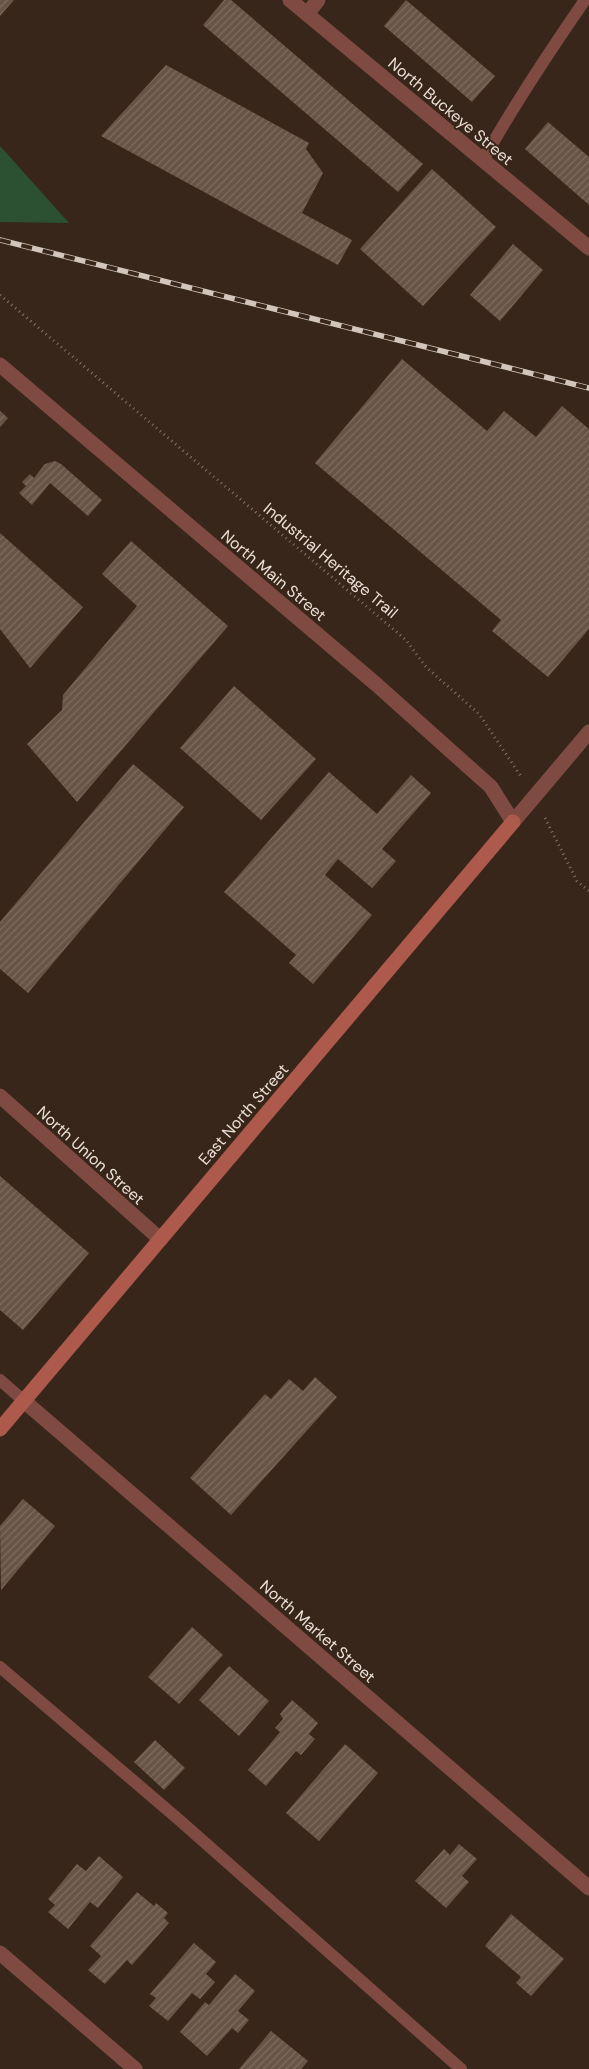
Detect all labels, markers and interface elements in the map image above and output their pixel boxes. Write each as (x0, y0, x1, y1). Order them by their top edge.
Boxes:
street label: North Buckeye Street (384, 53, 518, 170)
street label: Industrial Heritage Trail (259, 498, 402, 623)
street label: North Main Street (217, 525, 331, 626)
street label: East North Street (194, 1059, 293, 1169)
street label: North Union Street (32, 1101, 149, 1209)
street label: North Market Street (256, 1575, 380, 1687)

